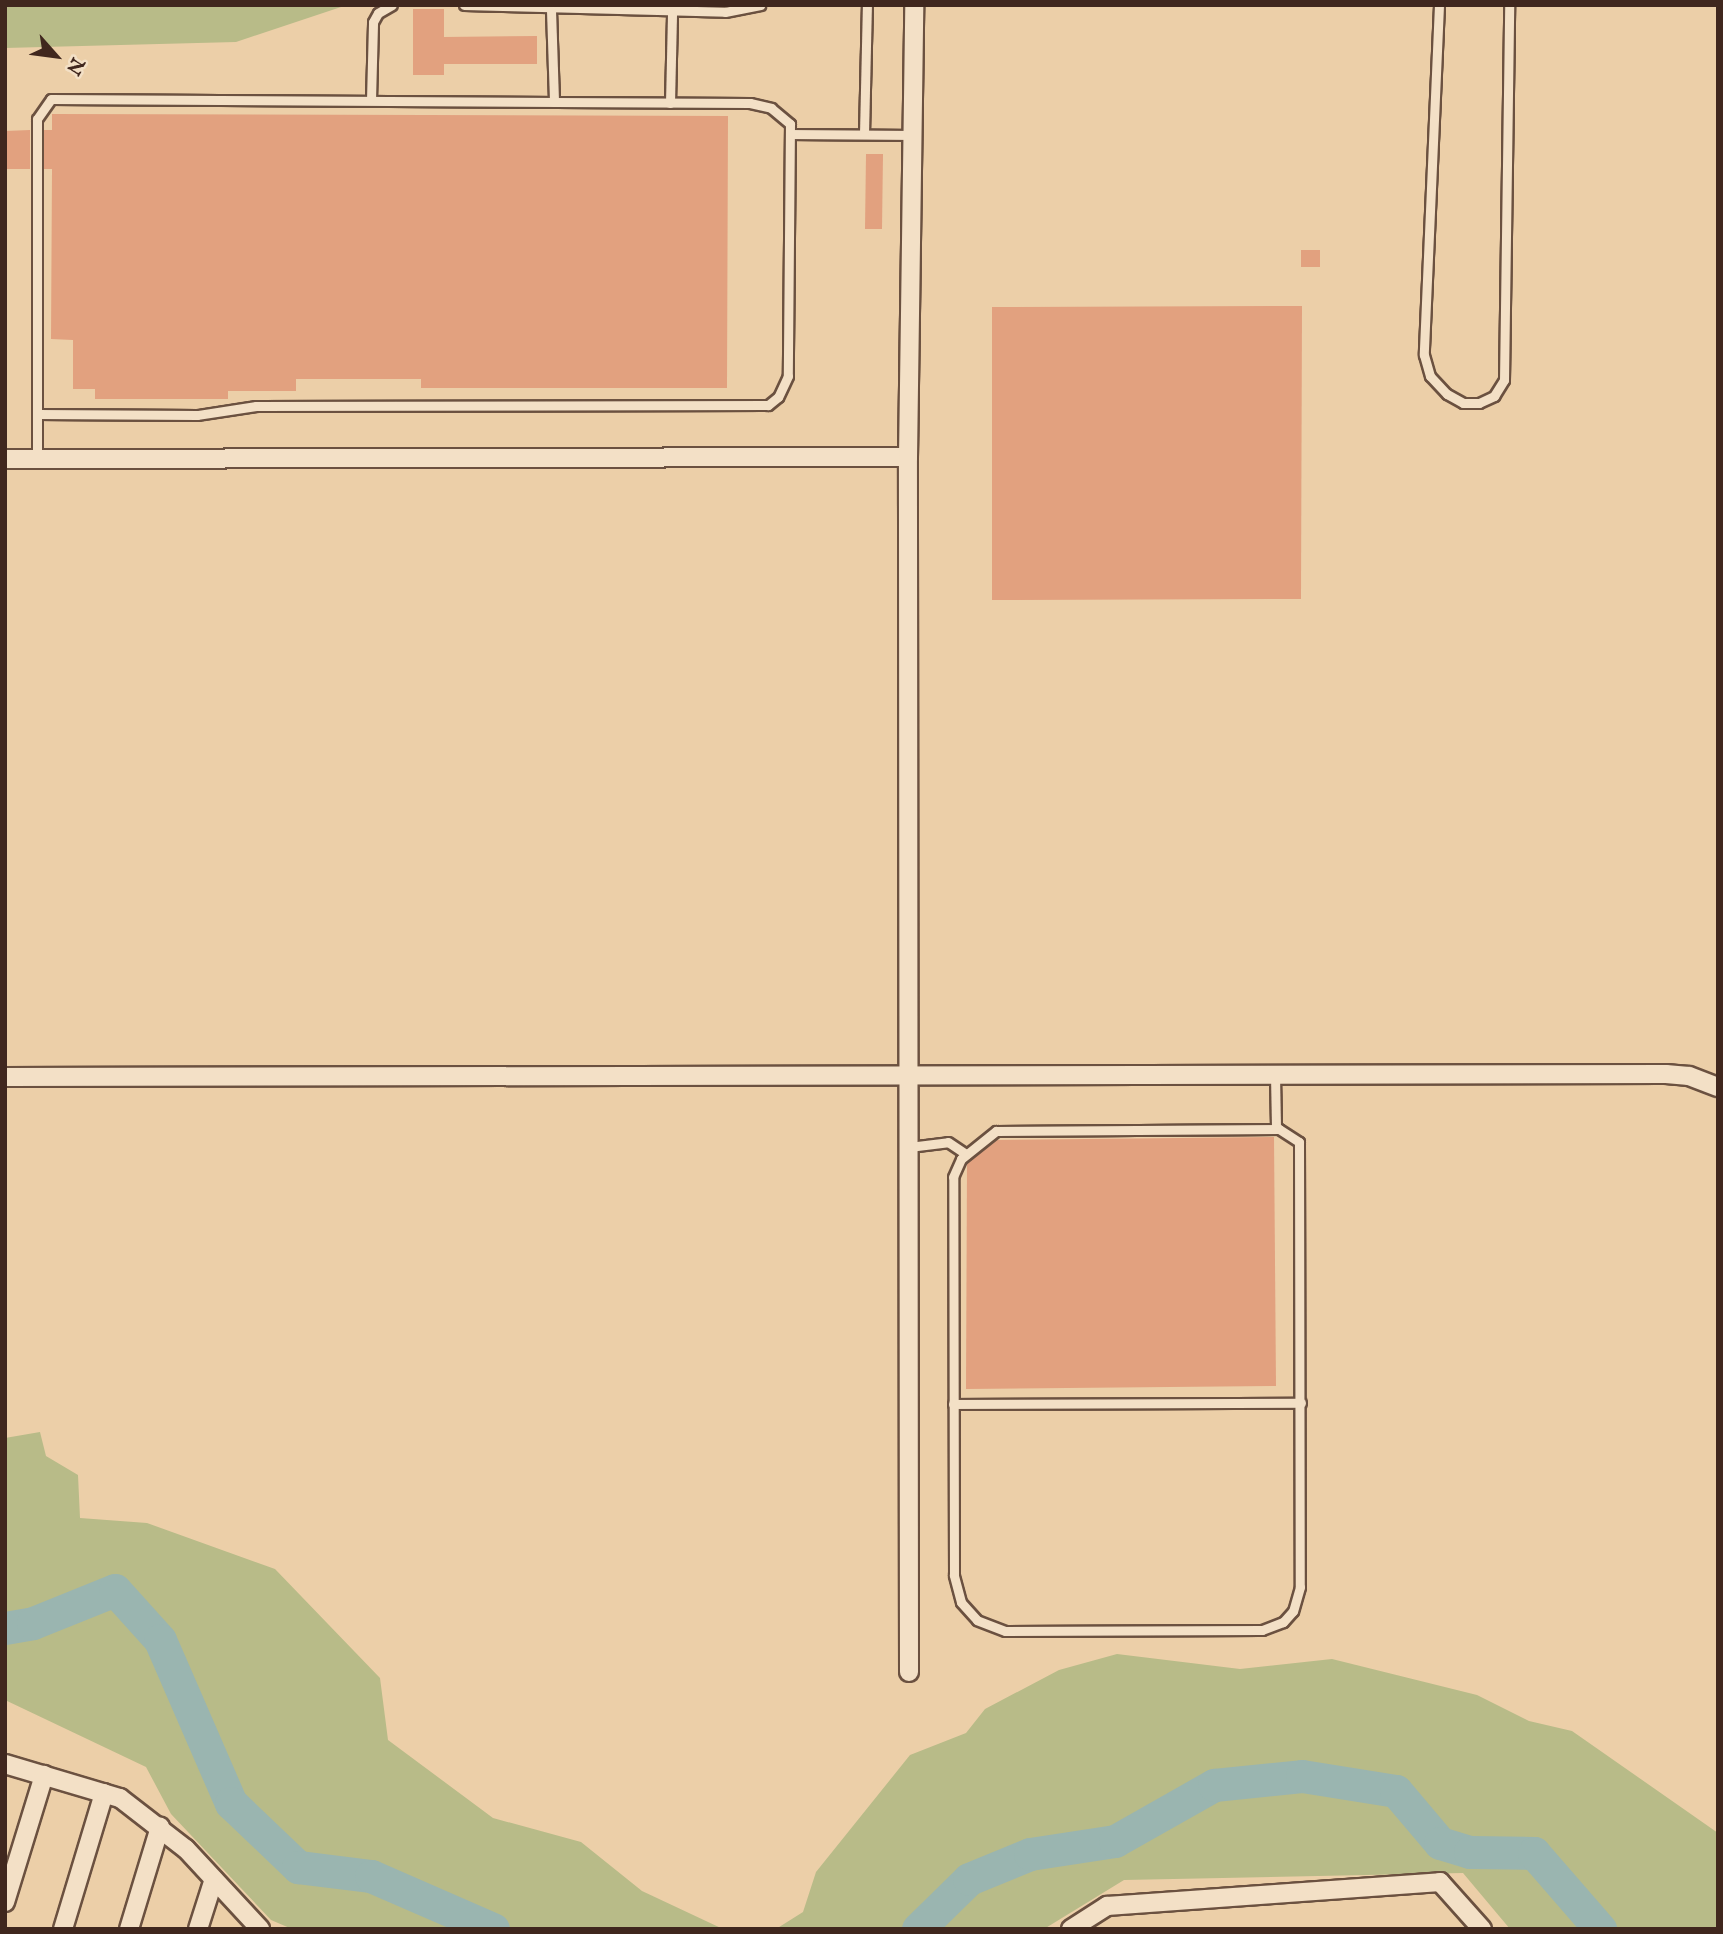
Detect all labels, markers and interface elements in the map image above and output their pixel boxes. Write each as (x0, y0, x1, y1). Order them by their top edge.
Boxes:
north arrow (21, 21, 91, 91)
text: N (60, 53, 89, 79)

